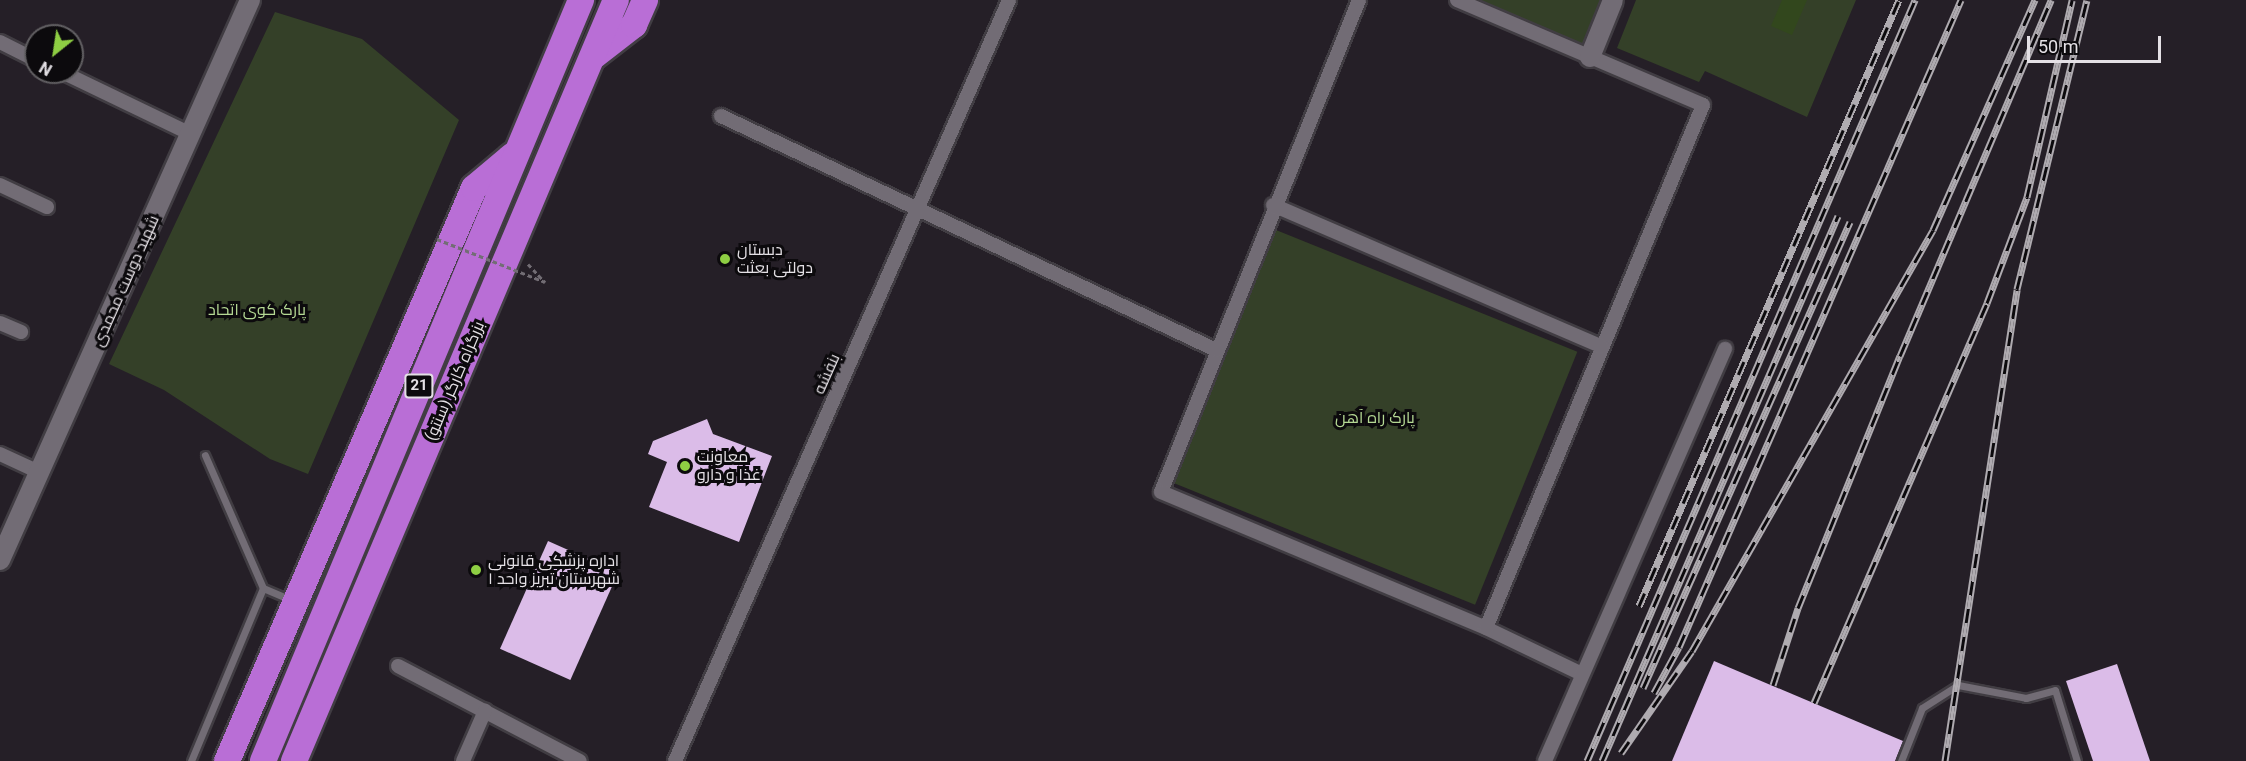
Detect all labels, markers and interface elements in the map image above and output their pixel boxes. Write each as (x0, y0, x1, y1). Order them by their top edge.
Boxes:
north arrow (24, 24, 84, 84)
scale bar (2030, 24, 2164, 62)
text: 50 m (2038, 36, 2078, 57)
text: N (36, 57, 55, 79)
street label: شهید دوست محمدی (88, 213, 164, 349)
place label: دبستان دولتی بعثت (737, 240, 813, 278)
marker: دبستان دولتی بعثت (718, 252, 732, 266)
park label: پارک کوی اتحاد (208, 300, 306, 320)
street label: بزرگراه کارگر (سنتو) (421, 318, 489, 444)
street label: بنفشه (810, 351, 844, 397)
road number: 21 (404, 374, 434, 398)
park label: پارک راه آهن (1335, 408, 1415, 428)
place label: معاونت غذا و دارو (697, 447, 761, 485)
marker: معاونت غذا و دارو (678, 459, 692, 473)
place label: اداره پزشکی قانونی شهرستان تبریز واحد ۱ (488, 551, 620, 589)
marker: اداره پزشکی قانونی شهرستان تبریز واحد ۱ (469, 563, 483, 577)

